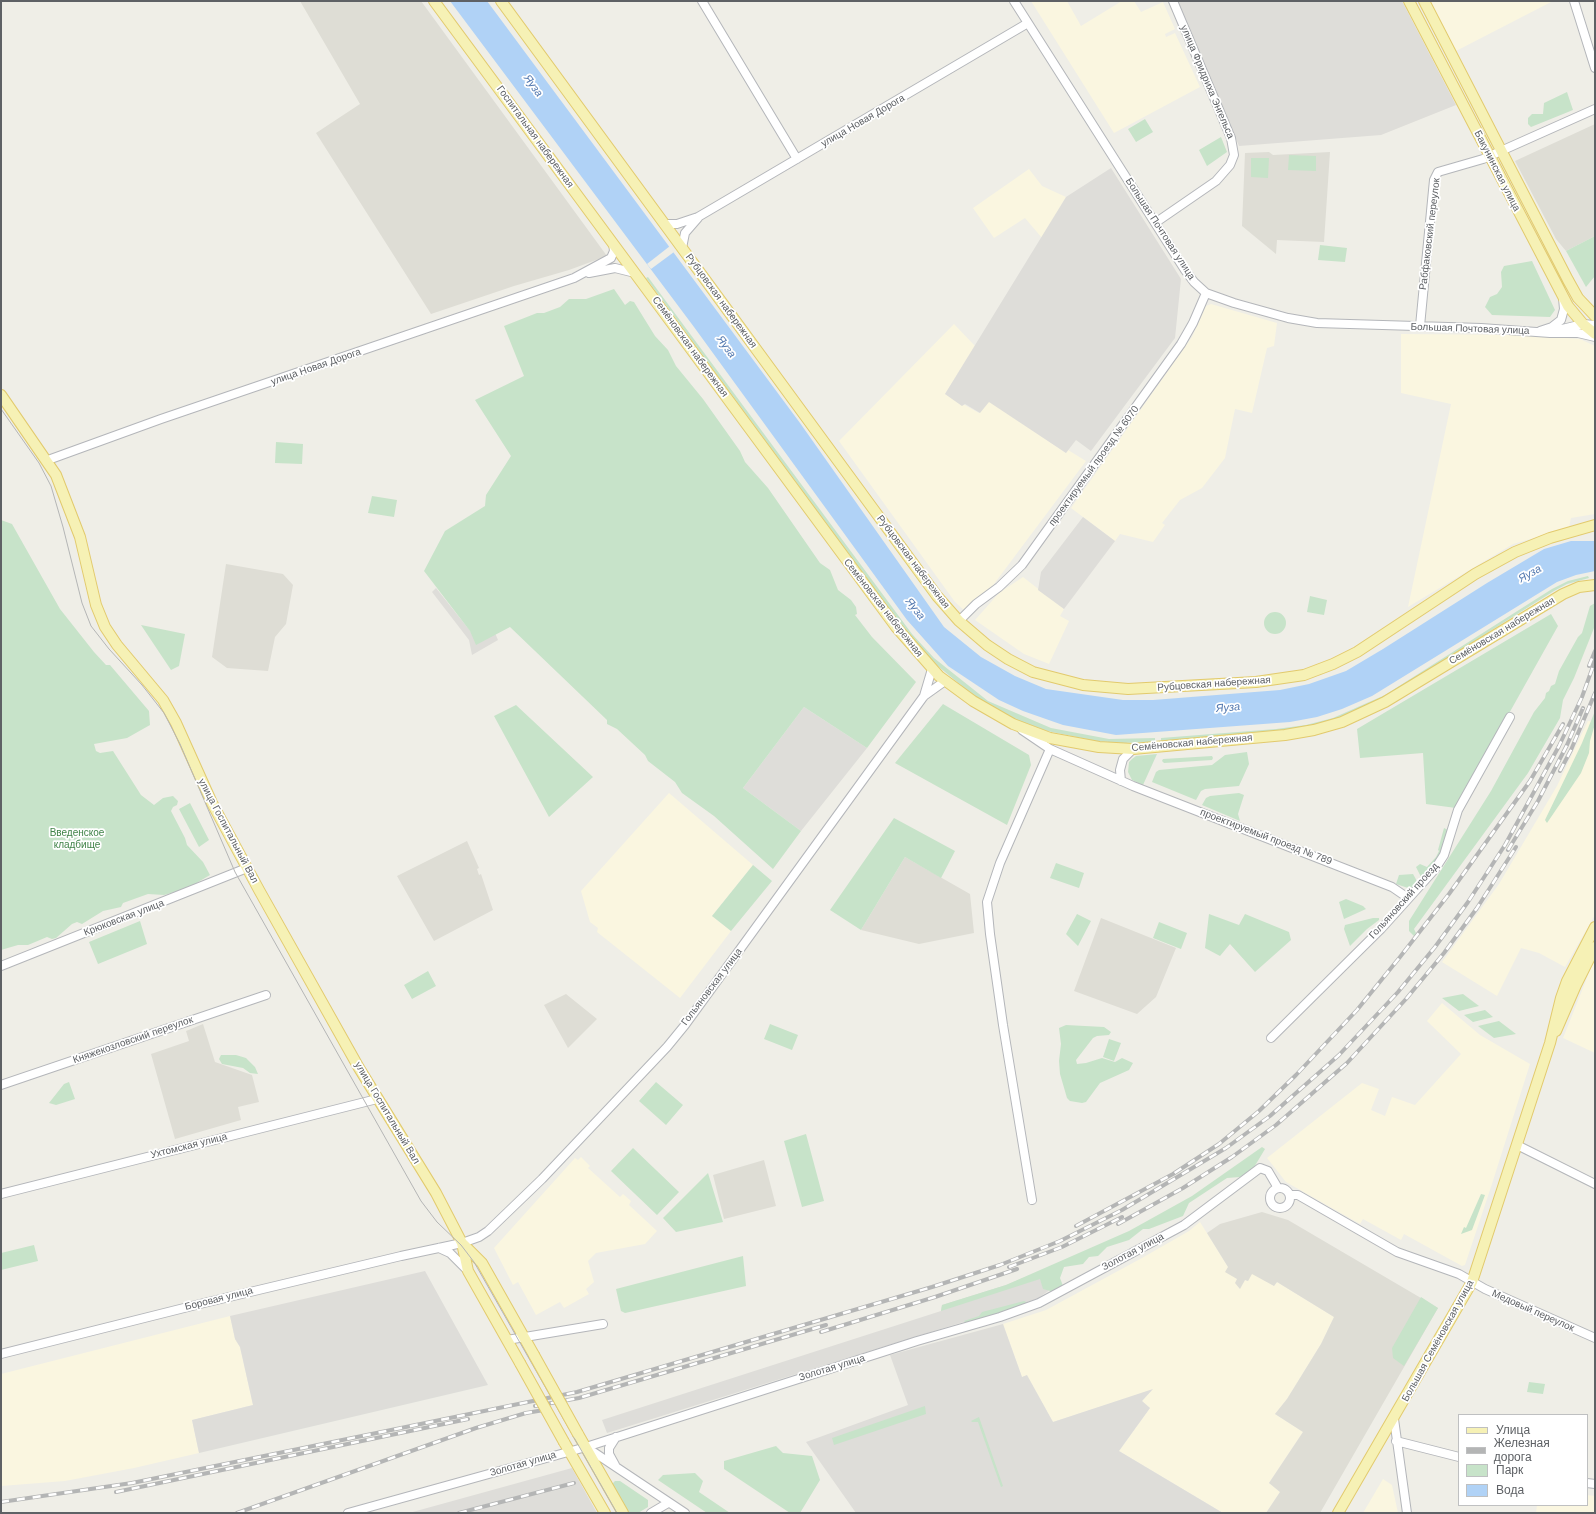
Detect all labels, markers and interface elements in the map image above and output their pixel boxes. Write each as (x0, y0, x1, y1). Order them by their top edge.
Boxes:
street label: улица Фридриха Энгельса (1178, 23, 1236, 141)
water label: Яуза (521, 72, 545, 100)
street label: Госпитальная набережная (494, 84, 576, 190)
street label: улица Новая Дорога (819, 92, 907, 150)
street label: Бакунинская улица (1471, 129, 1523, 213)
street label: Большая Почтовая улица (1123, 176, 1197, 282)
street label: Рабфаковский переулок (1417, 177, 1443, 291)
street label: Рубцовская набережная (683, 251, 759, 351)
street label: Семёновская набережная (649, 294, 731, 400)
street label: Большая Почтовая улица (1410, 321, 1530, 337)
water label: Яуза (714, 333, 738, 361)
street label: улица Новая Дорога (269, 346, 363, 388)
street label: проектируемый проезд № 6070 (1046, 404, 1142, 528)
street label: Рубцовская набережная (874, 513, 952, 611)
street label: Семёновская набережная (841, 557, 925, 659)
water label: Яуза (1516, 562, 1544, 586)
water label: Яуза (902, 595, 928, 623)
street label: Семёновская набережная (1447, 595, 1557, 667)
street label: Рубцовская набережная (1157, 674, 1271, 694)
water label: Яуза (1215, 700, 1241, 716)
street label: Семёновская набережная (1131, 732, 1253, 754)
street label: улица Госпитальный Вал (195, 777, 261, 885)
street label: проектируемый проезд № 789 (1198, 806, 1334, 868)
park label: Введенское кладбище (50, 827, 104, 850)
street label: Гольяновский проезд (1367, 860, 1441, 942)
street label: Крюковская улица (82, 897, 166, 939)
street label: Гольяновская улица (679, 946, 745, 1028)
street label: Княжекозловский переулок (71, 1014, 195, 1066)
street label: улица Госпитальный Вал (352, 1060, 422, 1166)
street label: Ухтомская улица (149, 1131, 229, 1161)
street label: Золотая улица (1100, 1231, 1166, 1273)
street label: Большая Семёновская улица (1400, 1278, 1476, 1404)
street label: Боровая улица (184, 1285, 254, 1313)
street label: Медовый переулок (1490, 1287, 1576, 1335)
street label: Золотая улица (798, 1352, 866, 1384)
legend (1458, 1414, 1588, 1506)
text: Улица (1496, 1423, 1530, 1437)
text: Железная дорога (1494, 1436, 1550, 1464)
street label: Золотая улица (488, 1449, 558, 1479)
text: Парк (1496, 1463, 1523, 1477)
text: Вода (1496, 1483, 1524, 1497)

